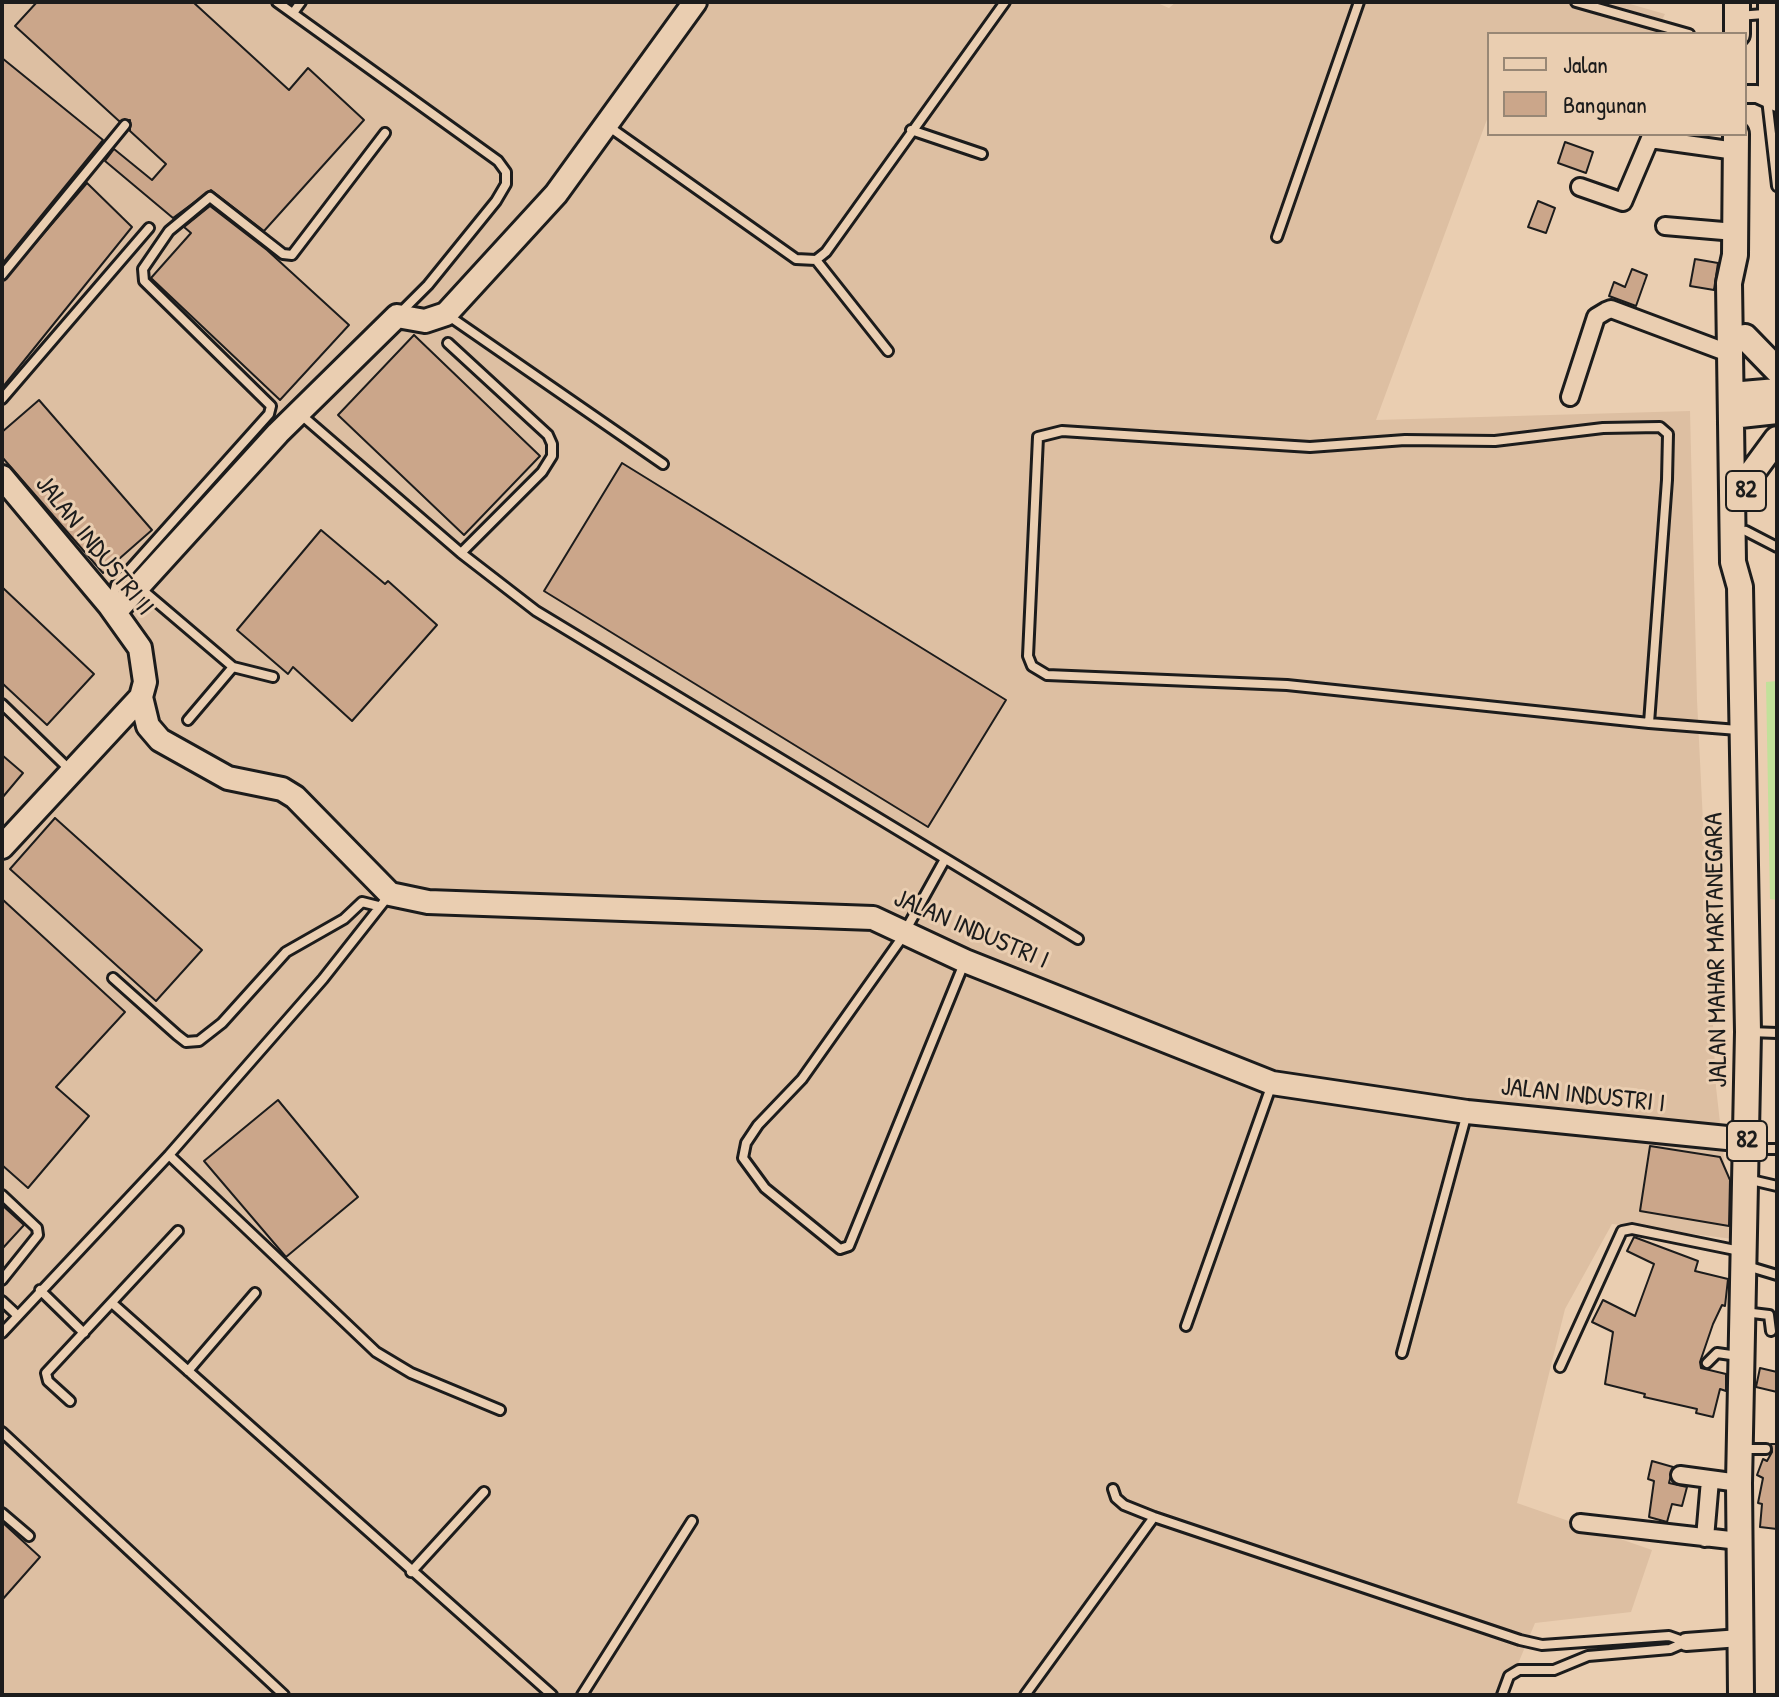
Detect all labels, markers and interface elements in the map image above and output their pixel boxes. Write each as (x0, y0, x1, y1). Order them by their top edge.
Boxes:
legend (1487, 32, 1747, 136)
text: Jalan (1563, 48, 1608, 80)
text: Bangunan (1563, 88, 1647, 120)
street label: JALAN INDUSTRI II (28, 470, 160, 622)
road number: 82 (1726, 471, 1766, 511)
street label: JALAN MAHAR MARTANEGARA (1699, 812, 1735, 1088)
street label: JALAN INDUSTRI I (889, 883, 1053, 977)
street label: JALAN INDUSTRI I (1499, 1072, 1667, 1120)
road number: 82 (1727, 1121, 1767, 1161)

